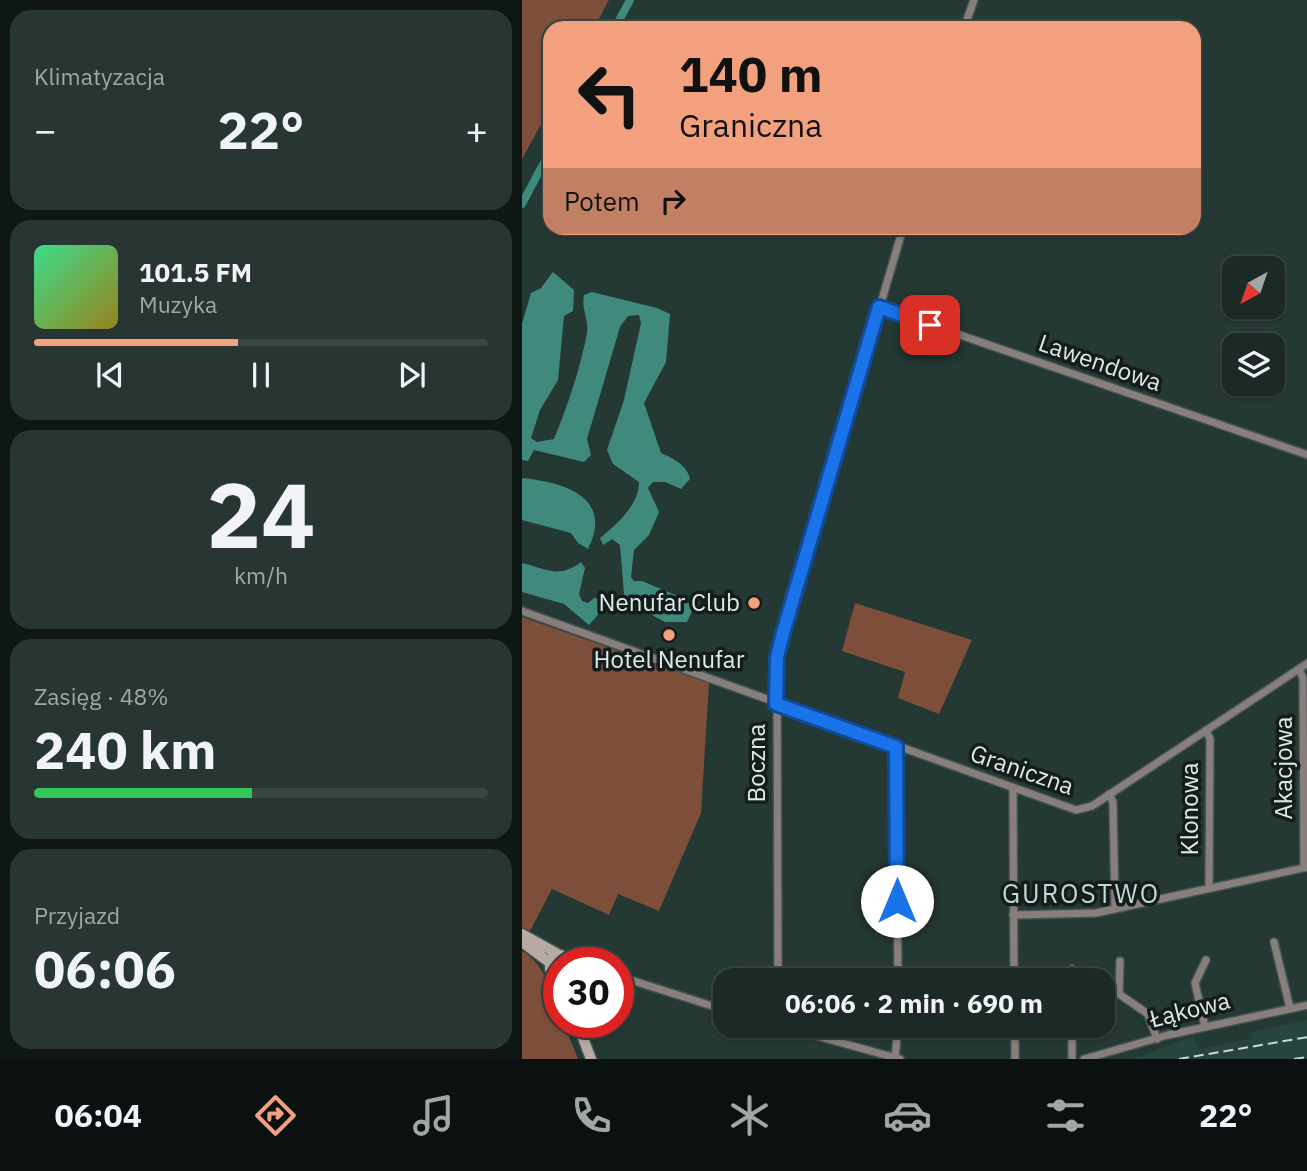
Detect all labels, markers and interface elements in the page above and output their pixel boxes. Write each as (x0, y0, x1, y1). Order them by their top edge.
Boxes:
text: 140 m (679, 42, 823, 105)
icon: left (564, 49, 655, 140)
text: Klimatyzacja (34, 61, 165, 91)
text: 22° (218, 96, 304, 163)
text: Graniczna (679, 104, 822, 146)
text: − (34, 105, 57, 154)
text: + (465, 105, 488, 154)
icon: right (654, 182, 692, 220)
text: Potem (564, 184, 640, 218)
text: 101.5 FM (139, 255, 252, 289)
north arrow (1222, 256, 1285, 318)
map controls (1222, 256, 1285, 396)
text: Muzyka (139, 289, 217, 319)
pin (900, 295, 960, 355)
icon: arrive (911, 306, 949, 344)
street label: Lawendowa (1035, 326, 1166, 398)
button: layers (1222, 333, 1285, 396)
icon: previous (91, 356, 129, 394)
icon: pause (242, 356, 280, 394)
icon: next (393, 356, 431, 394)
text: 24 (206, 455, 316, 573)
text: km/h (234, 560, 288, 590)
place label: Nenufar Club (599, 586, 740, 618)
marker: Nenufar Club (746, 595, 762, 611)
marker: Hotel Nenufar (661, 627, 677, 643)
place label: Hotel Nenufar (594, 643, 745, 675)
text: Zasięg · 48% (34, 681, 169, 711)
text: 240 km (34, 716, 216, 783)
street label: Akacjowa (1267, 716, 1299, 820)
street label: Boczna (740, 723, 772, 802)
street label: Graniczna (966, 736, 1079, 802)
street label: Klonowa (1173, 762, 1205, 856)
position arrow (860, 864, 934, 938)
district label: GUROSTWO (1002, 876, 1160, 910)
text: Przyjazd (34, 900, 120, 930)
text: 06:06 (34, 935, 176, 1002)
speed limit sign: 30 (543, 947, 634, 1038)
street label: Łąkowa (1145, 984, 1233, 1035)
text: 06:06 · 2 min · 690 m (785, 986, 1043, 1020)
icon: directions (251, 1091, 300, 1140)
icon: music (409, 1091, 458, 1140)
icon: phone (567, 1091, 616, 1140)
icon: climate (725, 1091, 774, 1140)
icon: car (883, 1091, 932, 1140)
icon: filters (1041, 1091, 1090, 1140)
text: 06:04 (55, 1094, 142, 1136)
text: 22° (1199, 1094, 1252, 1136)

